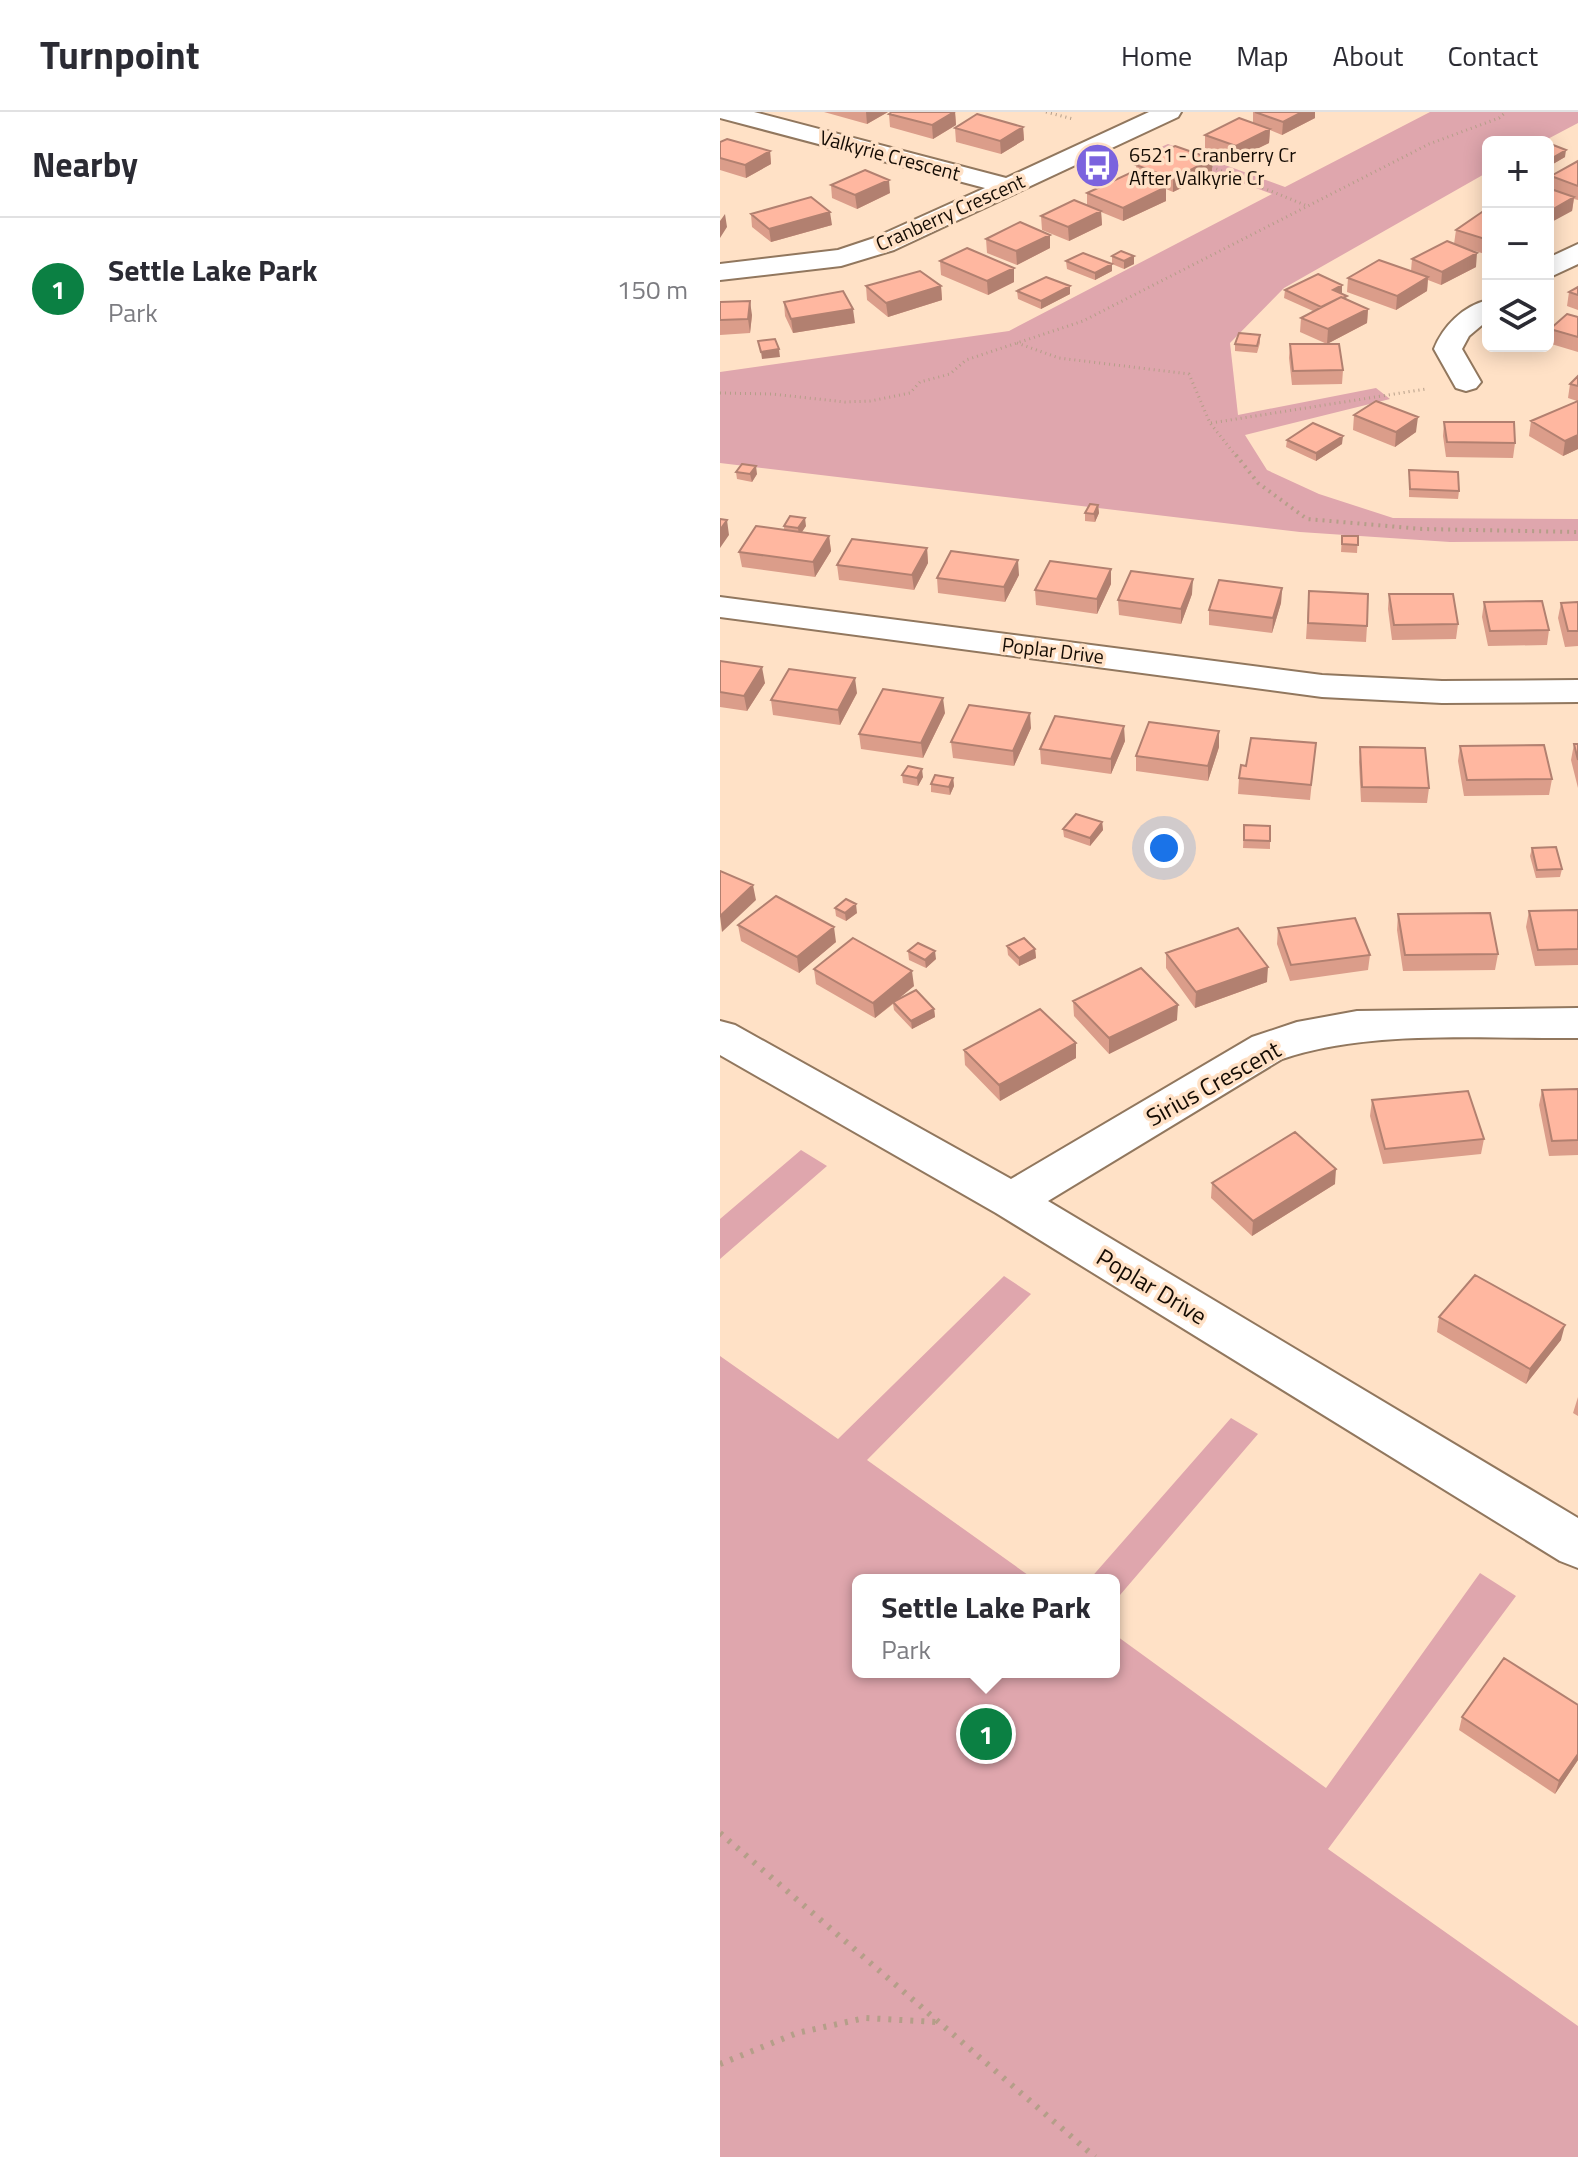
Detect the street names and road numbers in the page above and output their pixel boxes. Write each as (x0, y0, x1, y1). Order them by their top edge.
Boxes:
street label: Valkyrie Crescent (816, 121, 964, 189)
street label: Cranberry Crescent (870, 165, 1030, 259)
street label: Poplar Drive (1000, 628, 1106, 672)
street label: Sirius Crescent (1139, 1031, 1287, 1135)
street label: Poplar Drive (1090, 1239, 1214, 1333)

